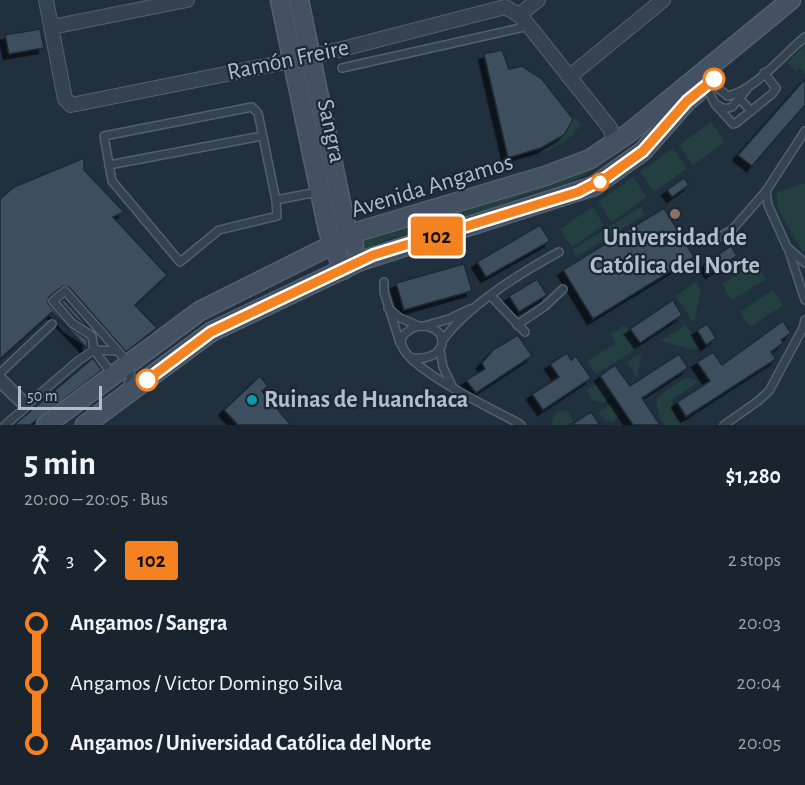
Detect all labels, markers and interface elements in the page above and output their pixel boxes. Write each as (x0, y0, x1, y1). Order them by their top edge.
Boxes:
street label: Ramón Freire (225, 35, 351, 85)
unlabelled marker (703, 68, 725, 90)
street label: Sangra (313, 97, 349, 165)
street label: Avenida Angamos (348, 150, 516, 222)
unlabelled marker (591, 173, 609, 191)
marker: Universidad de Católica del Norte (668, 207, 682, 221)
line badge: 102 (402, 216, 472, 256)
text: 102 (423, 226, 451, 247)
place label: Universidad de Católica del Norte (590, 226, 760, 278)
unlabelled marker (136, 369, 158, 391)
scale bar (18, 383, 102, 411)
text: 50 m (27, 388, 58, 404)
place label: Ruinas de Huanchaca (264, 388, 468, 412)
marker: Ruinas de Huanchaca (245, 393, 259, 407)
text: 5 min (24, 448, 96, 481)
text: $1,280 (725, 465, 781, 487)
text: 20:00 – 20:05 · Bus (24, 489, 168, 509)
icon: walk (24, 544, 57, 577)
icon: forward (83, 544, 116, 577)
text: 3 (66, 550, 74, 570)
text: 102 (137, 550, 166, 571)
text: 2 stops (728, 550, 781, 570)
text: Angamos / Sangra (70, 612, 228, 634)
text: 20:03 (738, 613, 781, 633)
text: Angamos / Victor Domingo Silva (70, 672, 343, 694)
text: 20:04 (737, 673, 781, 693)
text: Angamos / Universidad Católica del Norte (70, 732, 431, 754)
text: 20:05 (738, 733, 781, 753)

